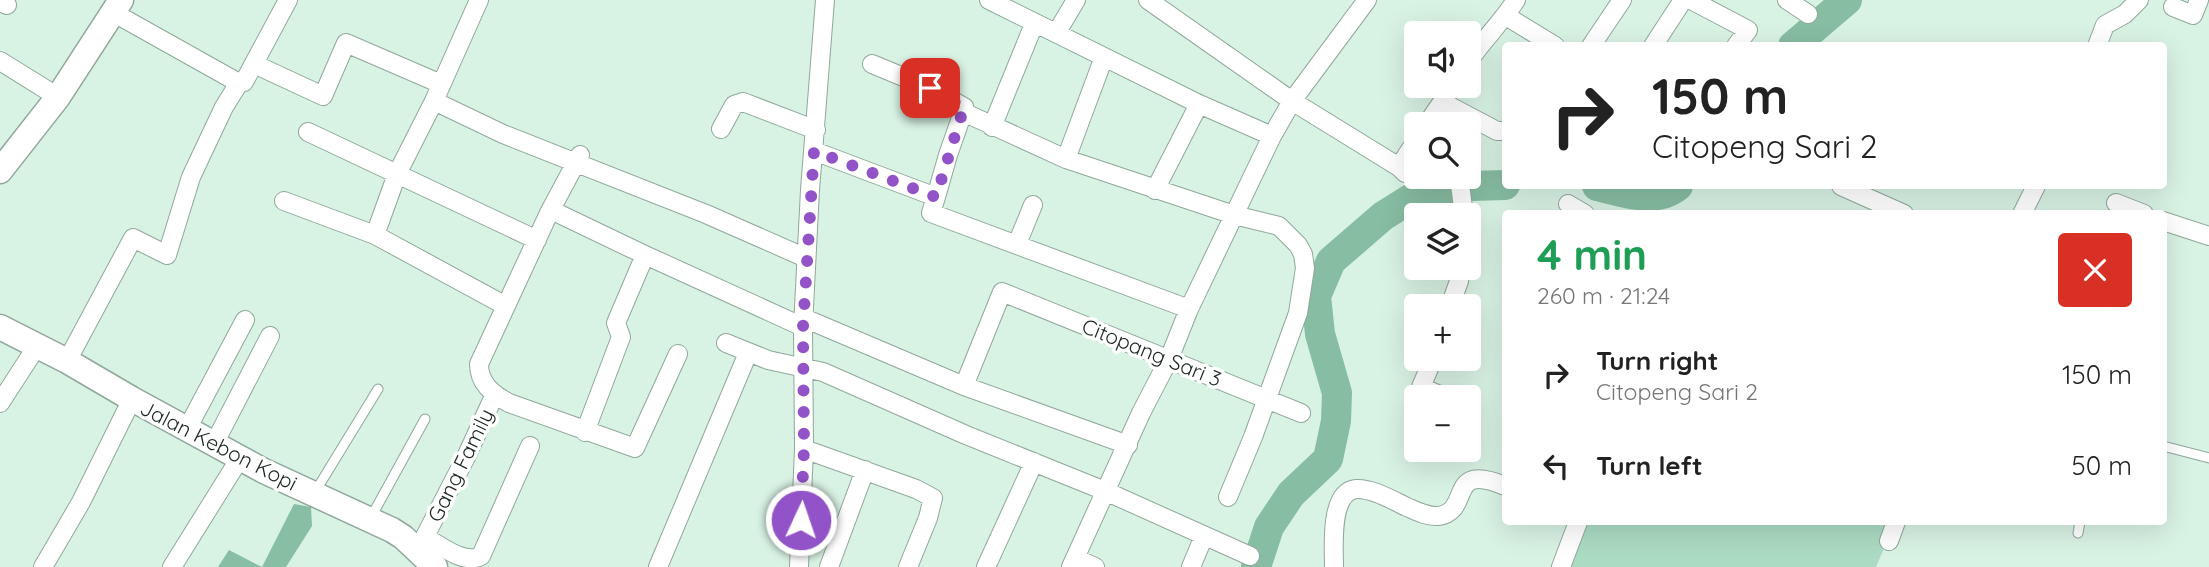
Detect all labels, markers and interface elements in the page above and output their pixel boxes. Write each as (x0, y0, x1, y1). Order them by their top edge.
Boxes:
map controls (1404, 21, 1481, 462)
button: sound (1404, 21, 1481, 98)
pin (900, 58, 960, 118)
text: 150 m (1652, 65, 1788, 126)
icon: arrive (911, 69, 949, 107)
icon: right (1537, 70, 1628, 161)
button: search (1404, 112, 1481, 189)
text: Citopeng Sari 2 (1652, 126, 1877, 166)
button: layers (1404, 203, 1481, 280)
text: 4 min (1537, 228, 1647, 281)
button: close (2058, 233, 2132, 307)
text: 260 m · 21:24 (1537, 281, 1670, 310)
button: + (1404, 294, 1481, 371)
street label: Citopang Sari 3 (1078, 312, 1226, 392)
text: Turn right (1596, 344, 1718, 377)
icon: right (1537, 356, 1575, 394)
text: 150 m (2062, 358, 2132, 391)
text: Citopeng Sari 2 (1596, 377, 1758, 406)
button: − (1404, 385, 1481, 462)
street label: Jalan Kebon Kopi (136, 394, 302, 496)
street label: Gang Family (421, 404, 499, 526)
icon: left (1537, 447, 1575, 485)
text: Turn left (1596, 449, 1703, 482)
text: 50 m (2072, 449, 2132, 482)
position arrow (764, 483, 838, 557)

